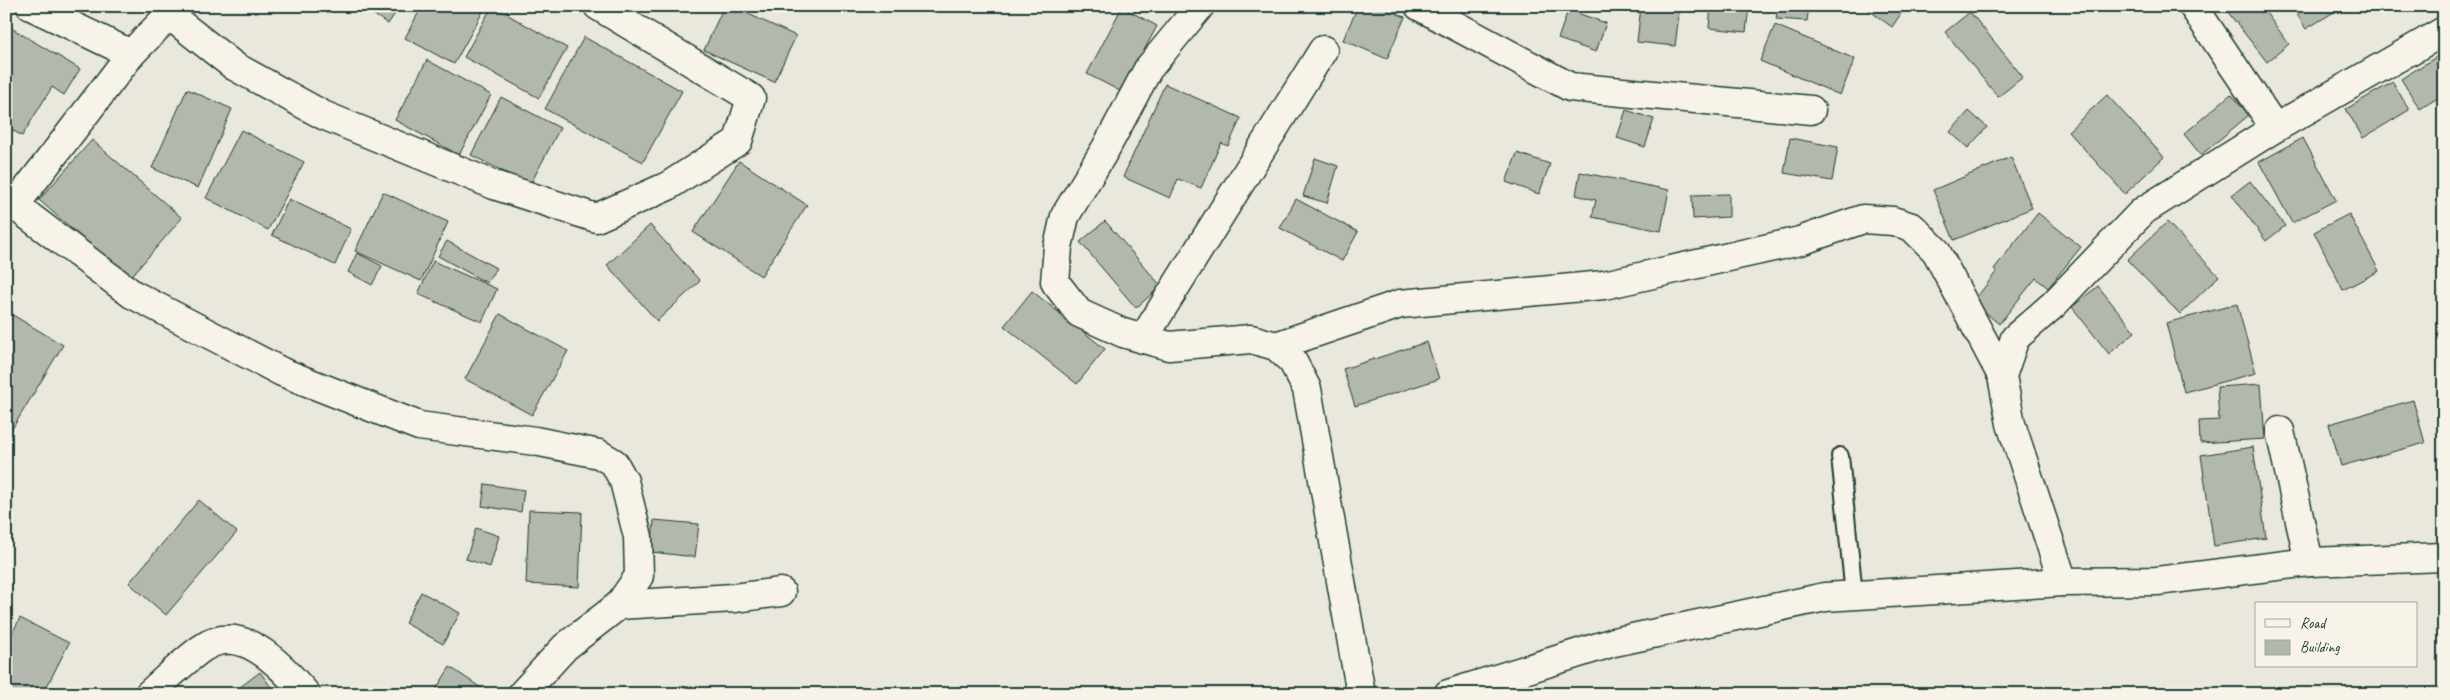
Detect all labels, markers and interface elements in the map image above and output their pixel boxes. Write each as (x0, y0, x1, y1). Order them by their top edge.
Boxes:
legend (2255, 602, 2418, 668)
text: Road (2300, 614, 2327, 633)
text: Building (2300, 638, 2340, 657)

